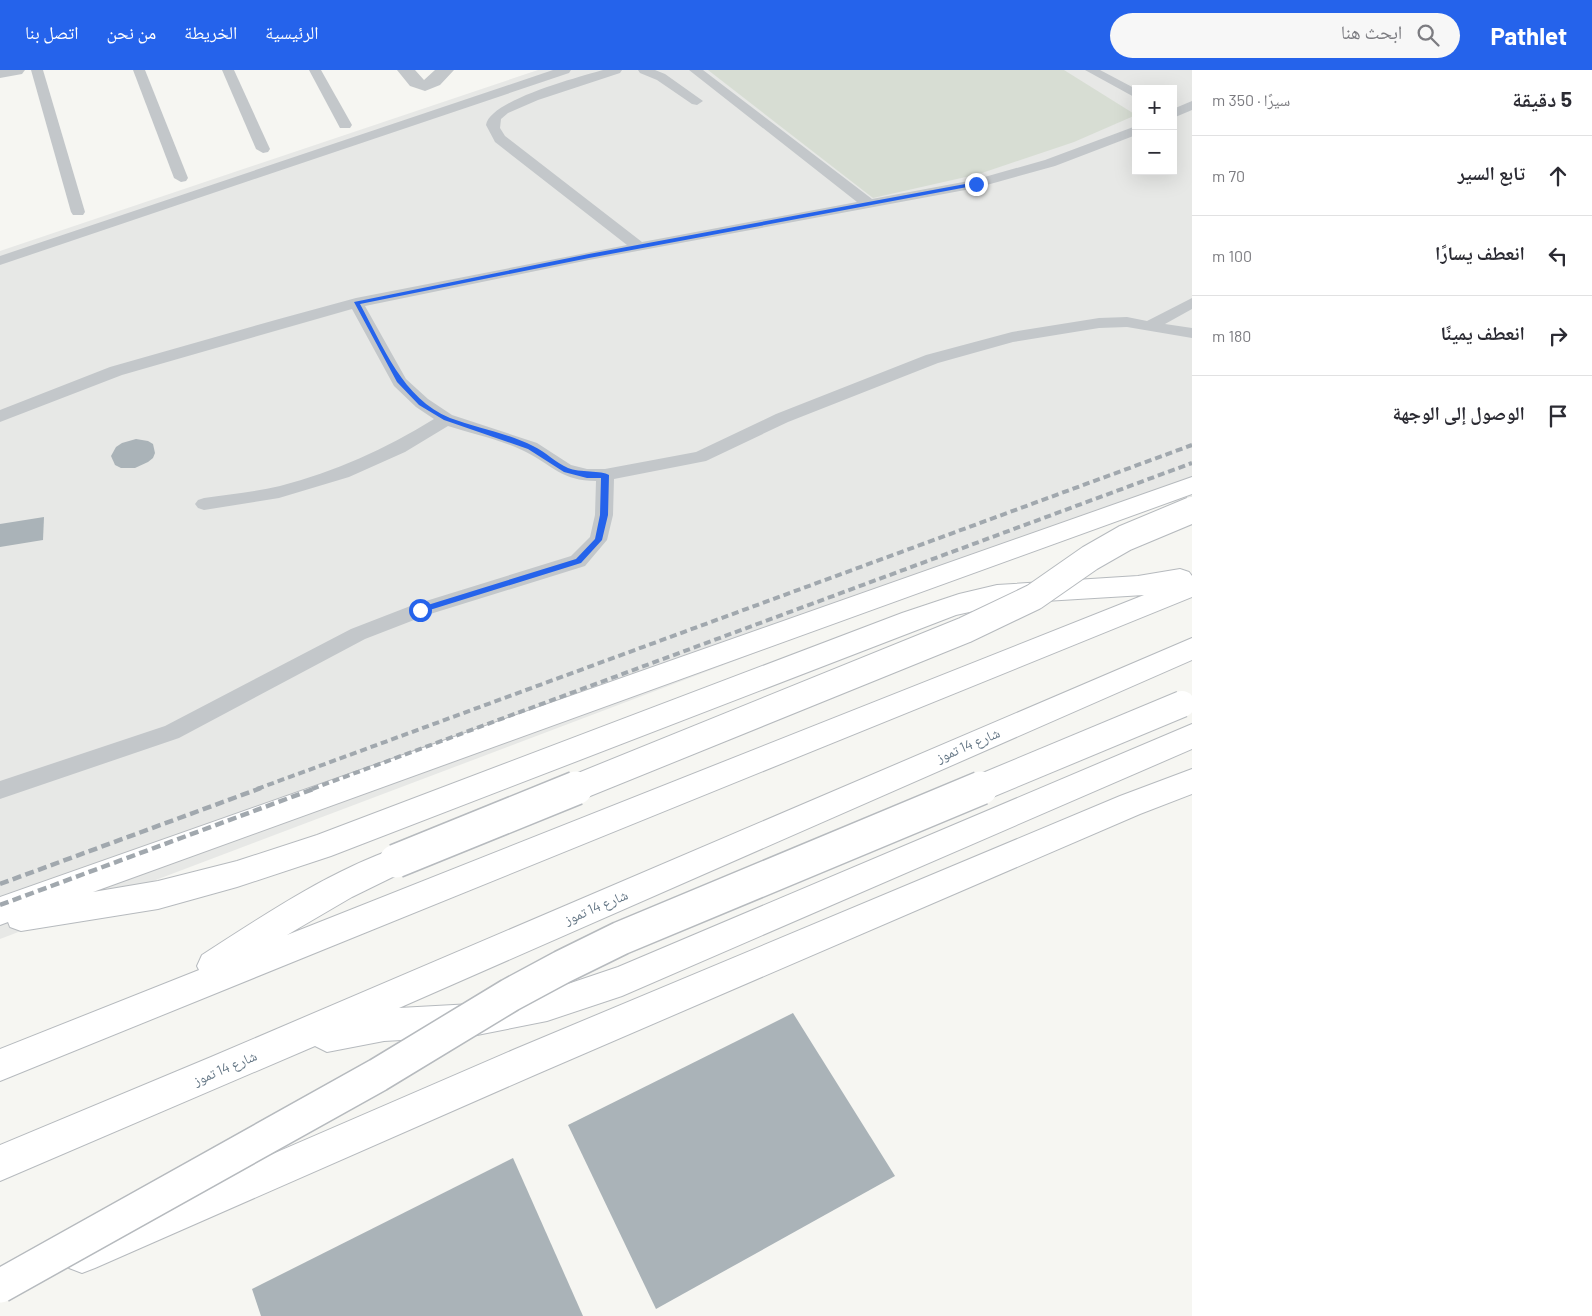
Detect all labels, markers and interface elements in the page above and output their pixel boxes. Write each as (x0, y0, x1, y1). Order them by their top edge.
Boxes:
search box (1110, 13, 1460, 58)
text: ابحث هنا (1341, 20, 1402, 43)
text: اتصل بنا (25, 21, 78, 43)
text: من نحن (106, 21, 156, 43)
text: الخريطة (184, 21, 237, 43)
text: الرئيسية (265, 21, 319, 43)
icon: search (1414, 21, 1442, 49)
text: Pathlet (1490, 21, 1567, 50)
map controls (1132, 85, 1177, 175)
button: + (1132, 85, 1177, 130)
text: 5 دقيقة (1512, 86, 1572, 111)
text: سيرًا · 350 m (1212, 90, 1290, 109)
button: − (1132, 130, 1177, 175)
text: تابع السير (1458, 161, 1525, 184)
icon: ahead (1544, 162, 1572, 190)
text: 70 m (1212, 166, 1245, 185)
route end (965, 173, 988, 196)
text: انعطف يسارًا (1435, 241, 1525, 264)
icon: left (1544, 242, 1572, 270)
text: 100 m (1212, 246, 1252, 265)
text: انعطف يمينًا (1441, 321, 1525, 344)
icon: right (1544, 322, 1572, 350)
text: 180 m (1212, 326, 1251, 345)
text: الوصول إلى الوجهة (1392, 401, 1525, 424)
icon: arrive (1544, 402, 1572, 430)
route start (409, 599, 432, 622)
street label: شارع 14 تموز (933, 724, 1003, 768)
street label: شارع 14 تموز (561, 886, 631, 930)
street label: شارع 14 تموز (190, 1047, 260, 1091)

